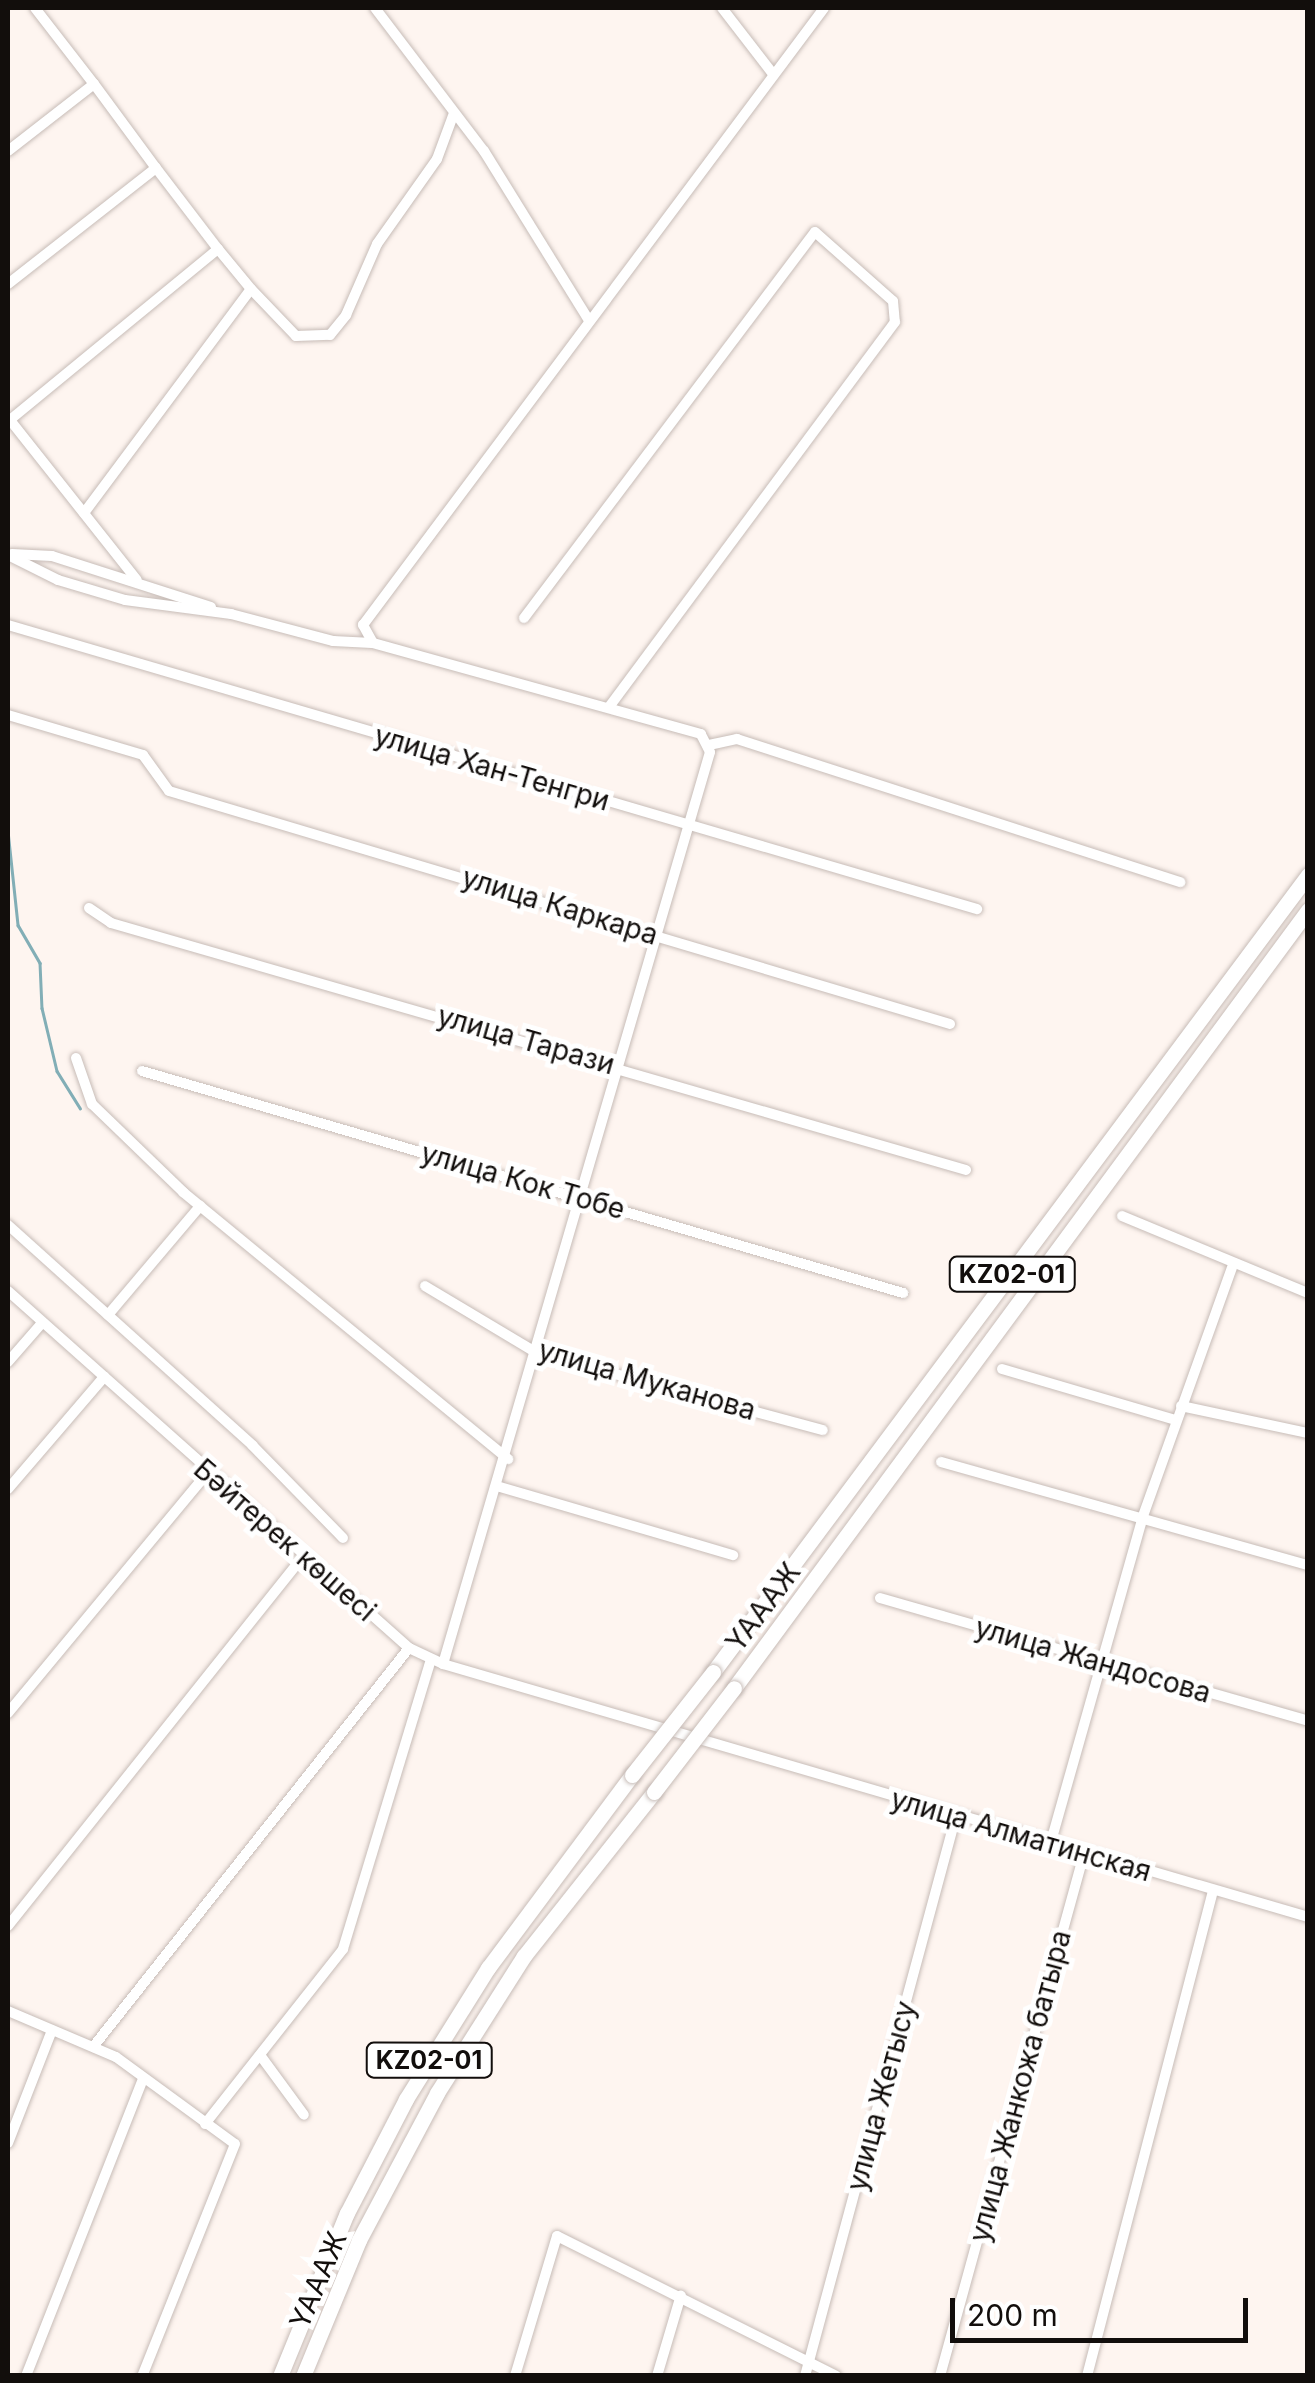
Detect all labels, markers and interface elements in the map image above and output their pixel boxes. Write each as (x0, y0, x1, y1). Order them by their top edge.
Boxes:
street label: улица Хан-Тенгри (370, 718, 614, 818)
street label: улица Каркара (458, 860, 662, 952)
street label: улица Тарази (434, 999, 618, 1081)
street label: улица Кок Тобе (417, 1136, 629, 1226)
road number: KZ02-01 (947, 1254, 1077, 1294)
street label: улица Муканова (535, 1333, 759, 1427)
street label: Бәйтерек көшесі (187, 1452, 383, 1628)
street label: ҮАААЖ (719, 1556, 807, 1658)
street label: улица Жандосова (971, 1610, 1215, 1710)
street label: улица Алматинская (887, 1782, 1155, 1888)
street label: улица Жанкожа батыра (962, 1926, 1078, 2246)
street label: улица Жетысу (840, 1997, 922, 2195)
road number: KZ02-01 (364, 2040, 494, 2080)
street label: ҮАААЖ (282, 2226, 354, 2334)
scale bar (955, 2278, 1252, 2340)
text: 200 m (967, 2297, 1058, 2333)

